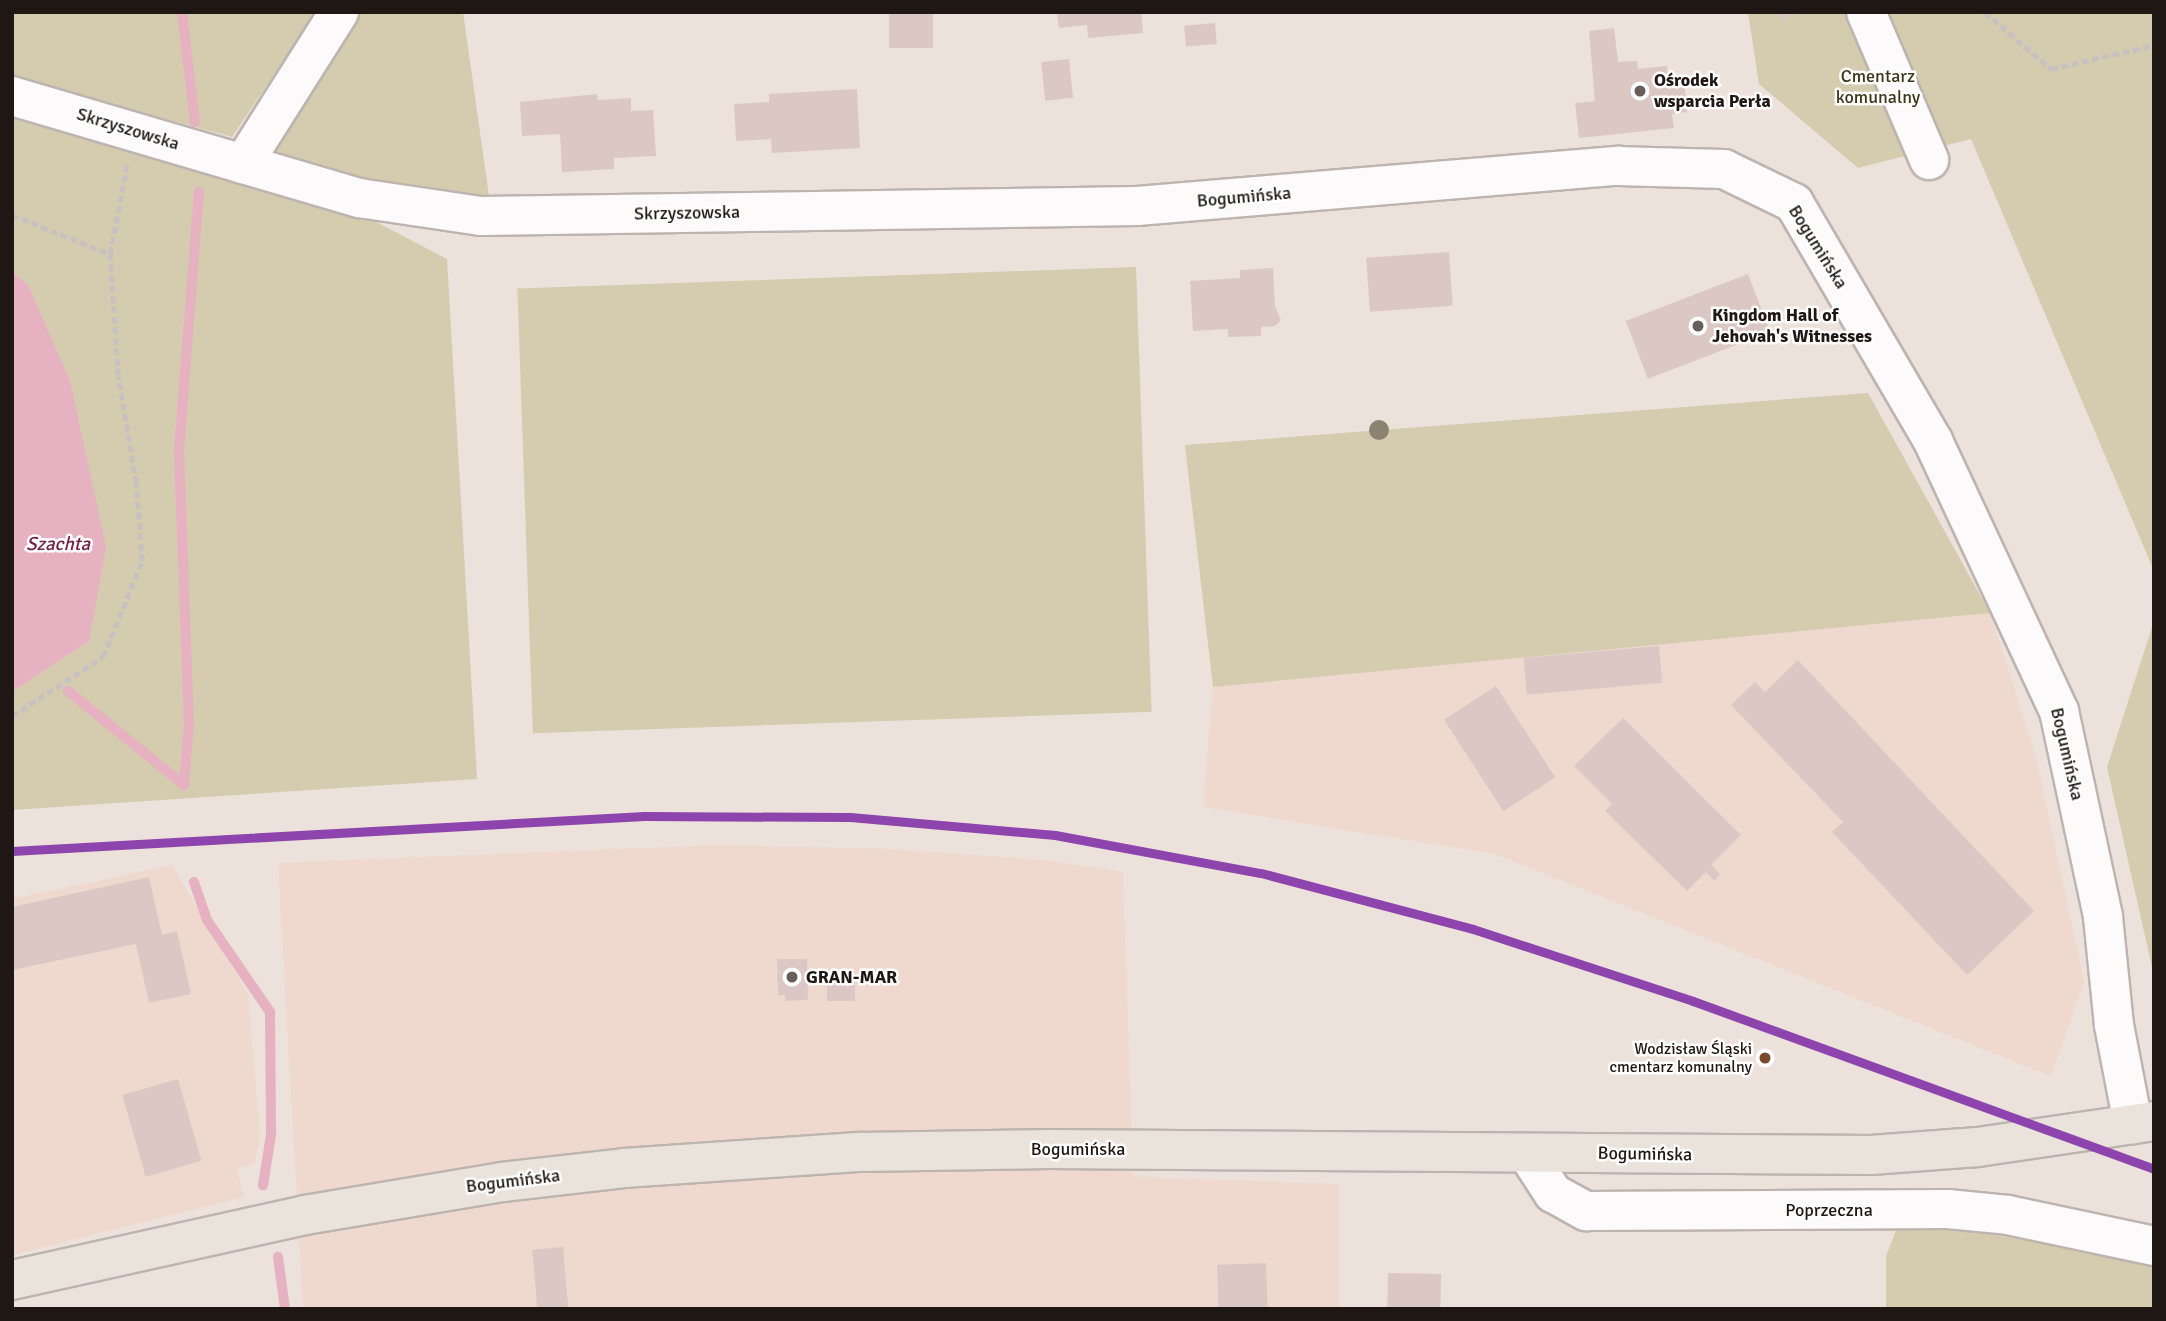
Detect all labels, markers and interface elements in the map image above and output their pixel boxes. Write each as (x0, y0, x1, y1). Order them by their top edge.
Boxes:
park label: Cmentarz komunalny (1836, 66, 1920, 108)
place label: Ośrodek wsparcia Perła (1654, 70, 1771, 112)
marker: Ośrodek wsparcia Perła (1632, 83, 1648, 99)
street label: Skrzyszowska (74, 103, 182, 155)
street label: Bogumińska (1196, 182, 1292, 212)
street label: Skrzyszowska (634, 201, 740, 225)
street label: Bogumińska (1784, 201, 1852, 293)
place label: Kingdom Hall of Jehovah's Witnesses (1712, 305, 1872, 348)
marker: Kingdom Hall of Jehovah's Witnesses (1690, 318, 1706, 334)
water label: Szachta (26, 534, 90, 556)
street label: Bogumińska (2046, 705, 2088, 803)
place label: GRAN-MAR (806, 966, 897, 988)
marker: GRAN-MAR (784, 969, 800, 985)
place label: Wodzisław Śląski cmentarz komunalny (1610, 1039, 1752, 1077)
marker: Wodzisław Śląski cmentarz komunalny (1758, 1051, 1772, 1065)
street label: Bogumińska (1031, 1138, 1125, 1160)
street label: Bogumińska (1597, 1142, 1693, 1166)
street label: Bogumińska (465, 1165, 561, 1197)
street label: Poprzeczna (1785, 1199, 1873, 1221)

